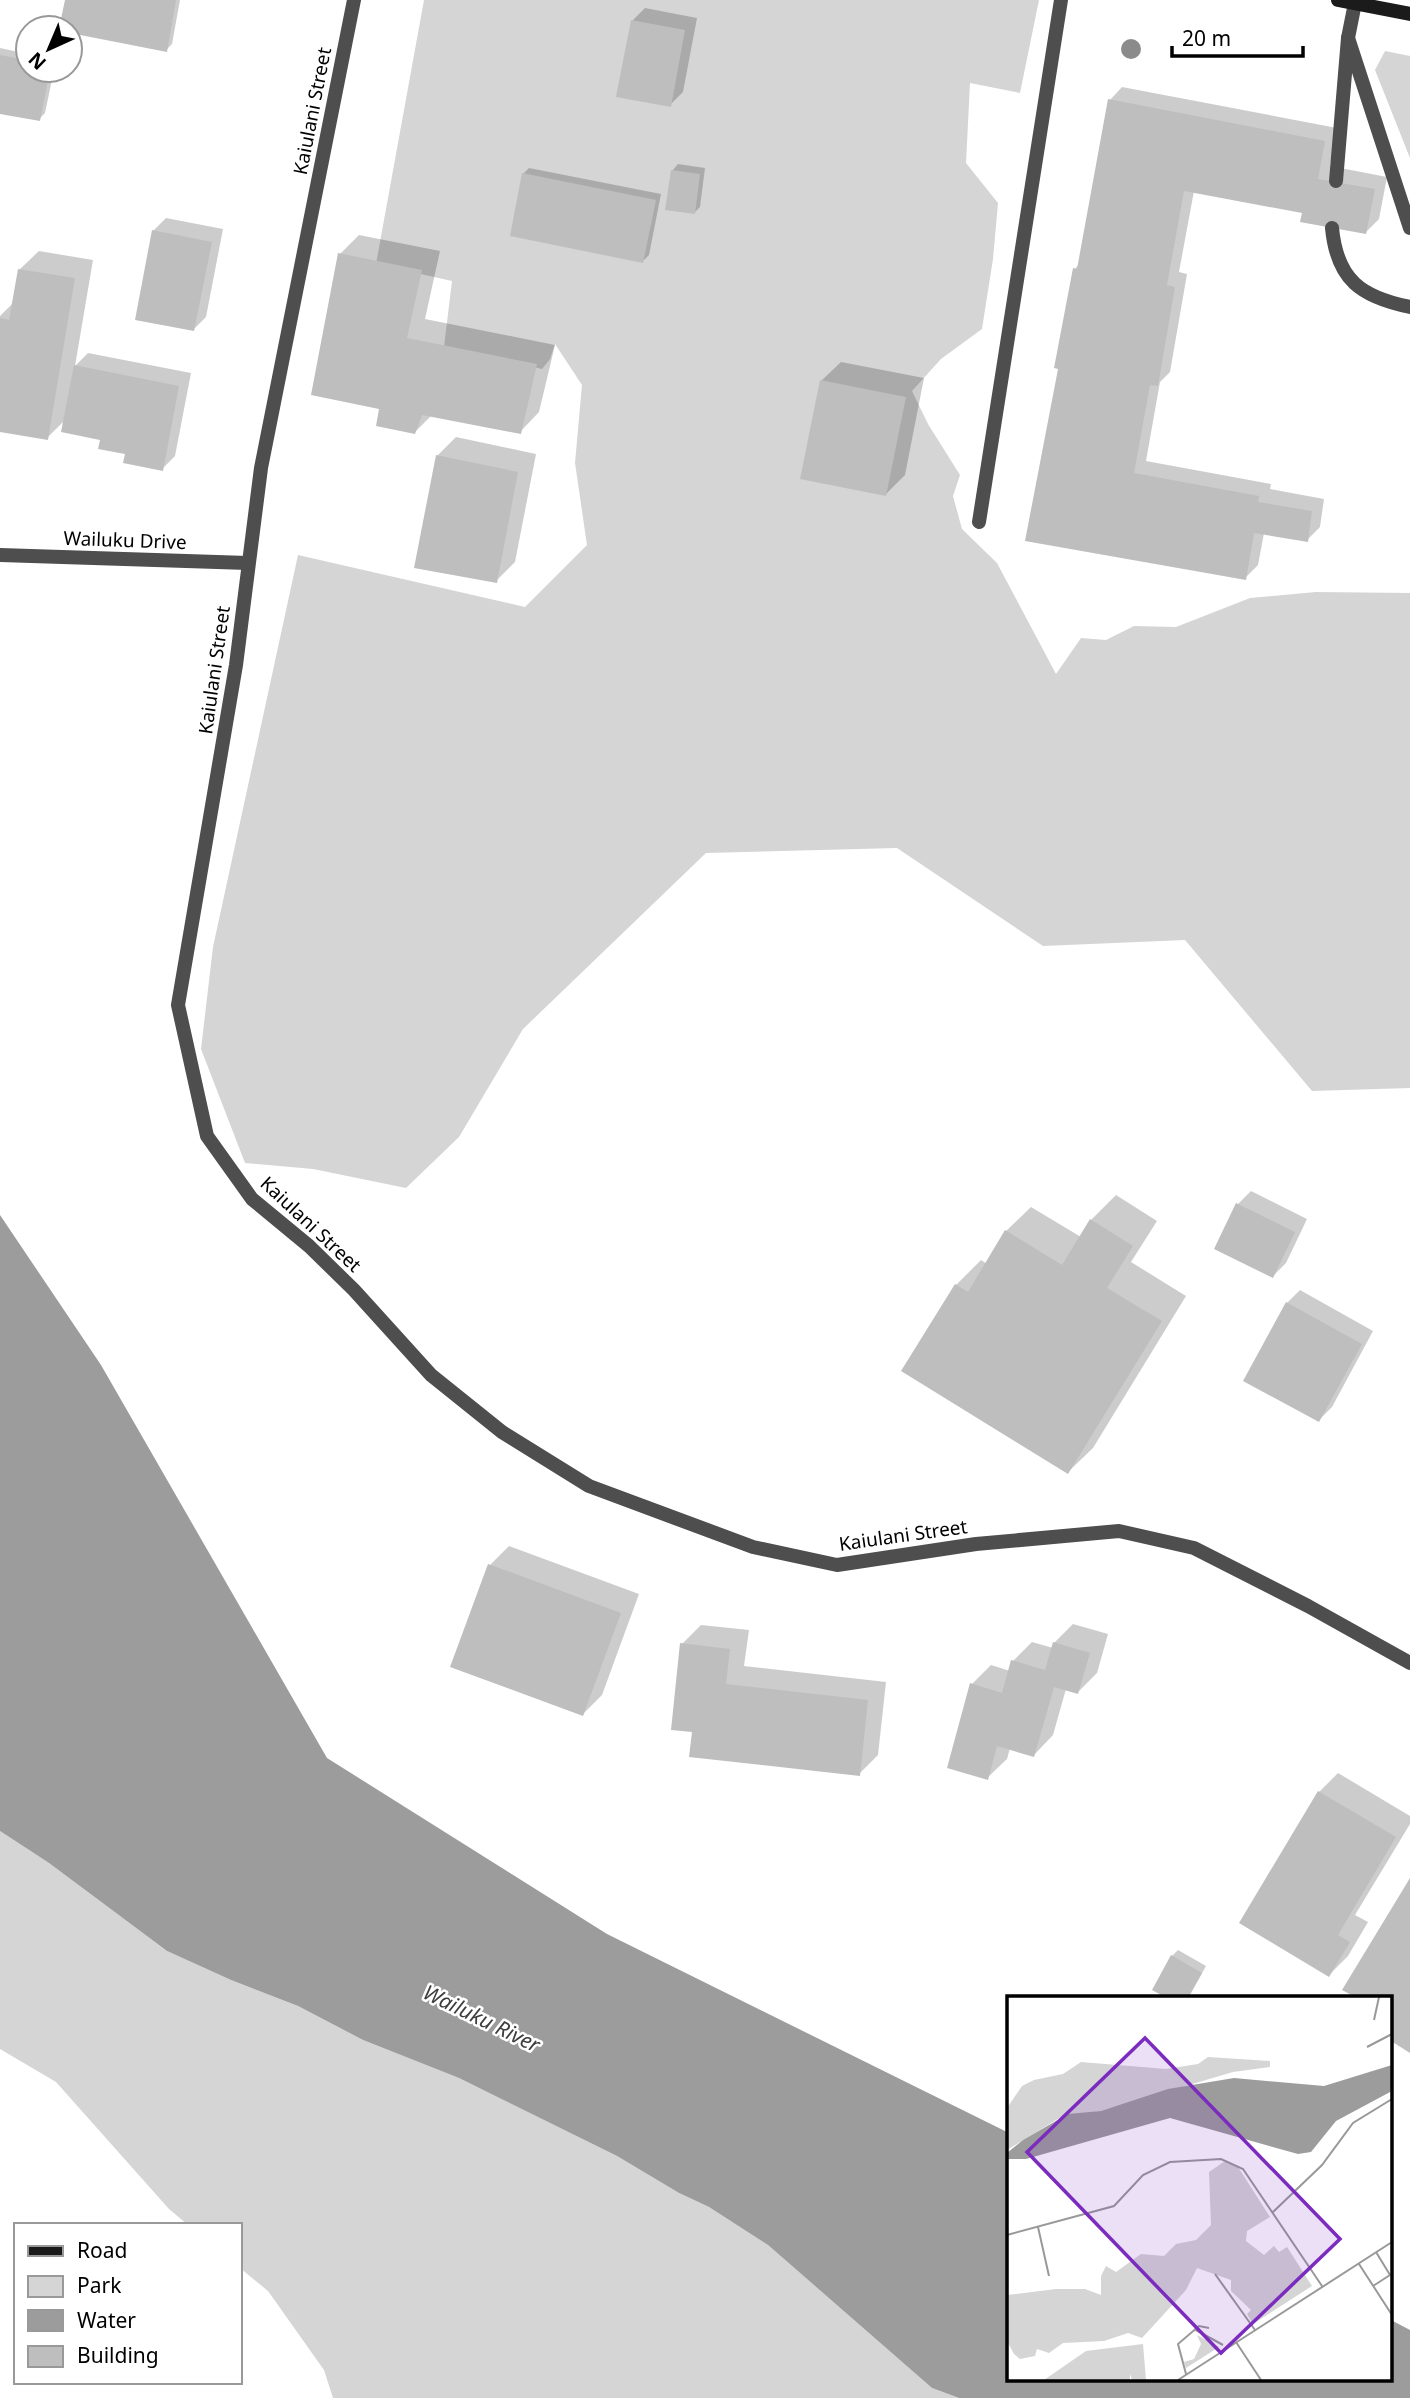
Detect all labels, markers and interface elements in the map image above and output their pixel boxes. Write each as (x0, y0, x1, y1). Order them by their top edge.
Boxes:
north arrow (14, 14, 84, 84)
scale bar (1172, 14, 1303, 58)
text: 20 m (1182, 24, 1231, 52)
street label: Kaiulani Street (287, 45, 337, 177)
text: N (23, 47, 52, 76)
street label: Wailuku Drive (63, 525, 187, 555)
street label: Kaiulani Street (192, 604, 236, 736)
street label: Kaiulani Street (255, 1170, 367, 1278)
street label: Kaiulani Street (837, 1513, 969, 1557)
water label: Wailuku River (419, 1978, 546, 2059)
inset map (1007, 1996, 1392, 2380)
legend (14, 2223, 242, 2384)
text: Road (77, 2236, 127, 2264)
text: Park (77, 2271, 122, 2299)
text: Water (77, 2306, 136, 2334)
text: Building (77, 2341, 159, 2369)

